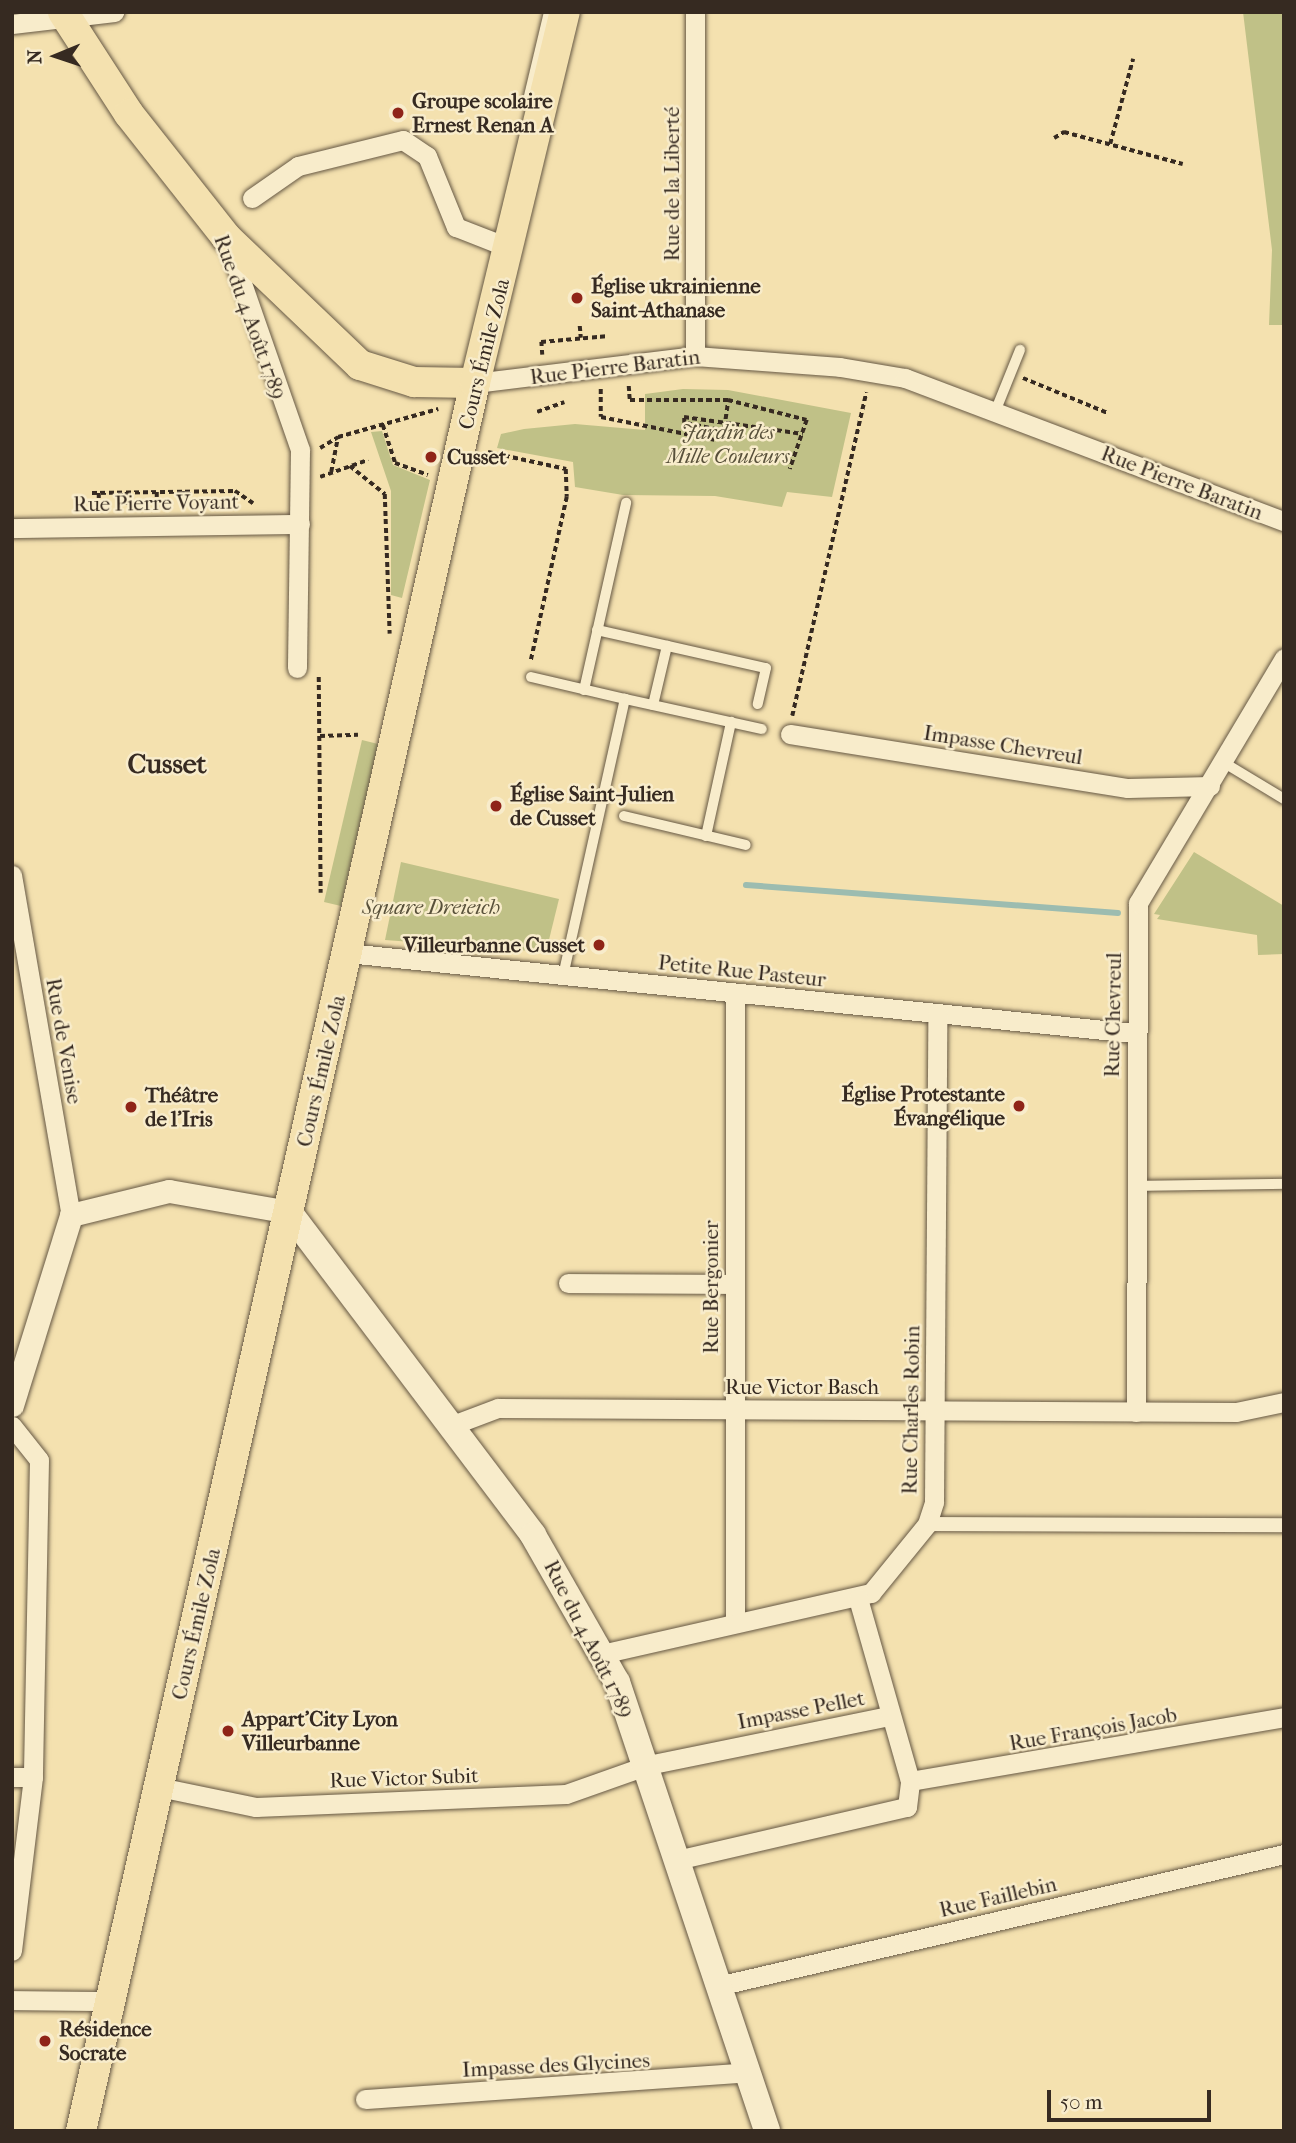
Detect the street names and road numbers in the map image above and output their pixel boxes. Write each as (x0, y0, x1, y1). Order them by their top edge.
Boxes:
street label: Rue de la Liberté (659, 107, 685, 261)
street label: Rue du 4 Août 1789 (209, 231, 291, 403)
street label: Cours Émile Zola (453, 276, 515, 432)
street label: Rue Pierre Baratin (528, 344, 702, 390)
street label: Rue Pierre Baratin (1098, 441, 1266, 525)
street label: Rue Pierre Voyant (73, 489, 239, 517)
street label: Impasse Chevreul (922, 720, 1084, 770)
street label: Petite Rue Pasteur (657, 950, 827, 992)
street label: Rue Chevreul (1099, 952, 1127, 1078)
street label: Rue de Venise (41, 976, 87, 1106)
street label: Cours Émile Zola (291, 993, 351, 1149)
street label: Rue Bergonier (698, 1220, 724, 1354)
street label: Rue Charles Robin (897, 1325, 925, 1495)
street label: Rue Victor Basch (725, 1374, 879, 1400)
street label: Cours Émile Zola (166, 1546, 226, 1702)
street label: Rue du 4 Août 1789 (538, 1556, 640, 1722)
street label: Impasse Pellet (735, 1685, 867, 1735)
street label: Rue François Jacob (1007, 1702, 1179, 1756)
street label: Rue Victor Subit (329, 1763, 479, 1793)
street label: Rue Faillebin (937, 1871, 1059, 1923)
street label: Impasse des Glycines (461, 2047, 651, 2083)

